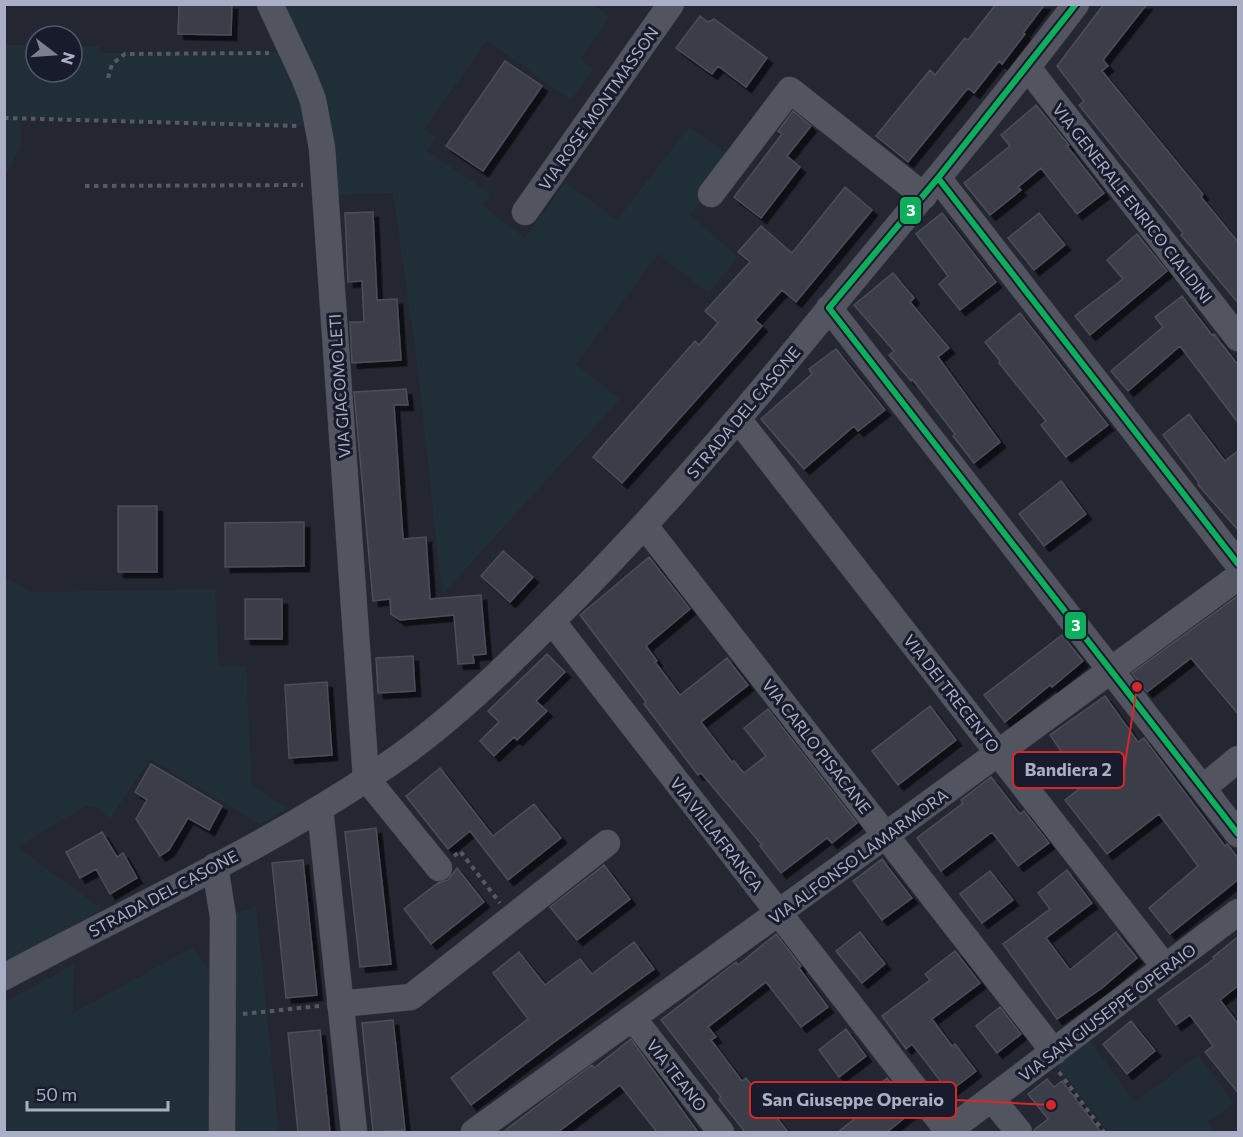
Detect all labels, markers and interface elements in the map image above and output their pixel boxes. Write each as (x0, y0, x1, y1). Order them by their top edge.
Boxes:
street label: VIA ROSE MONTMASSON (534, 23, 662, 193)
north arrow (24, 24, 84, 84)
text: N (58, 50, 80, 67)
street label: VIA GENERALE ENRICO CIALDINI (1049, 99, 1217, 307)
line badge: 3 (899, 196, 922, 225)
text: 3 (906, 200, 916, 219)
street label: VIA GIACOMO LETI (324, 313, 354, 459)
street label: STRADA DEL CASONE (682, 342, 804, 482)
line badge: 3 (1064, 611, 1087, 640)
text: 3 (1071, 615, 1081, 634)
street label: VIA DEI TRECENTO (900, 630, 1004, 756)
street label: VIA CARLO PISACANE (759, 675, 875, 817)
callout: Bandiera 2 (1013, 752, 1124, 788)
text: Bandiera 2 (1024, 758, 1112, 780)
street label: VIA VILLAFRANCA (667, 773, 767, 895)
street label: VIA ALFONSO LAMARMORA (765, 785, 951, 927)
street label: STRADA DEL CASONE (85, 846, 241, 940)
street label: VIA SAN GIUSEPPE OPERAIO (1015, 939, 1199, 1085)
street label: VIA TEANO (643, 1035, 711, 1115)
scale bar (27, 1074, 168, 1112)
callout: San Giuseppe Operaio (750, 1082, 956, 1118)
text: 50 m (36, 1083, 77, 1105)
text: San Giuseppe Operaio (762, 1088, 944, 1110)

